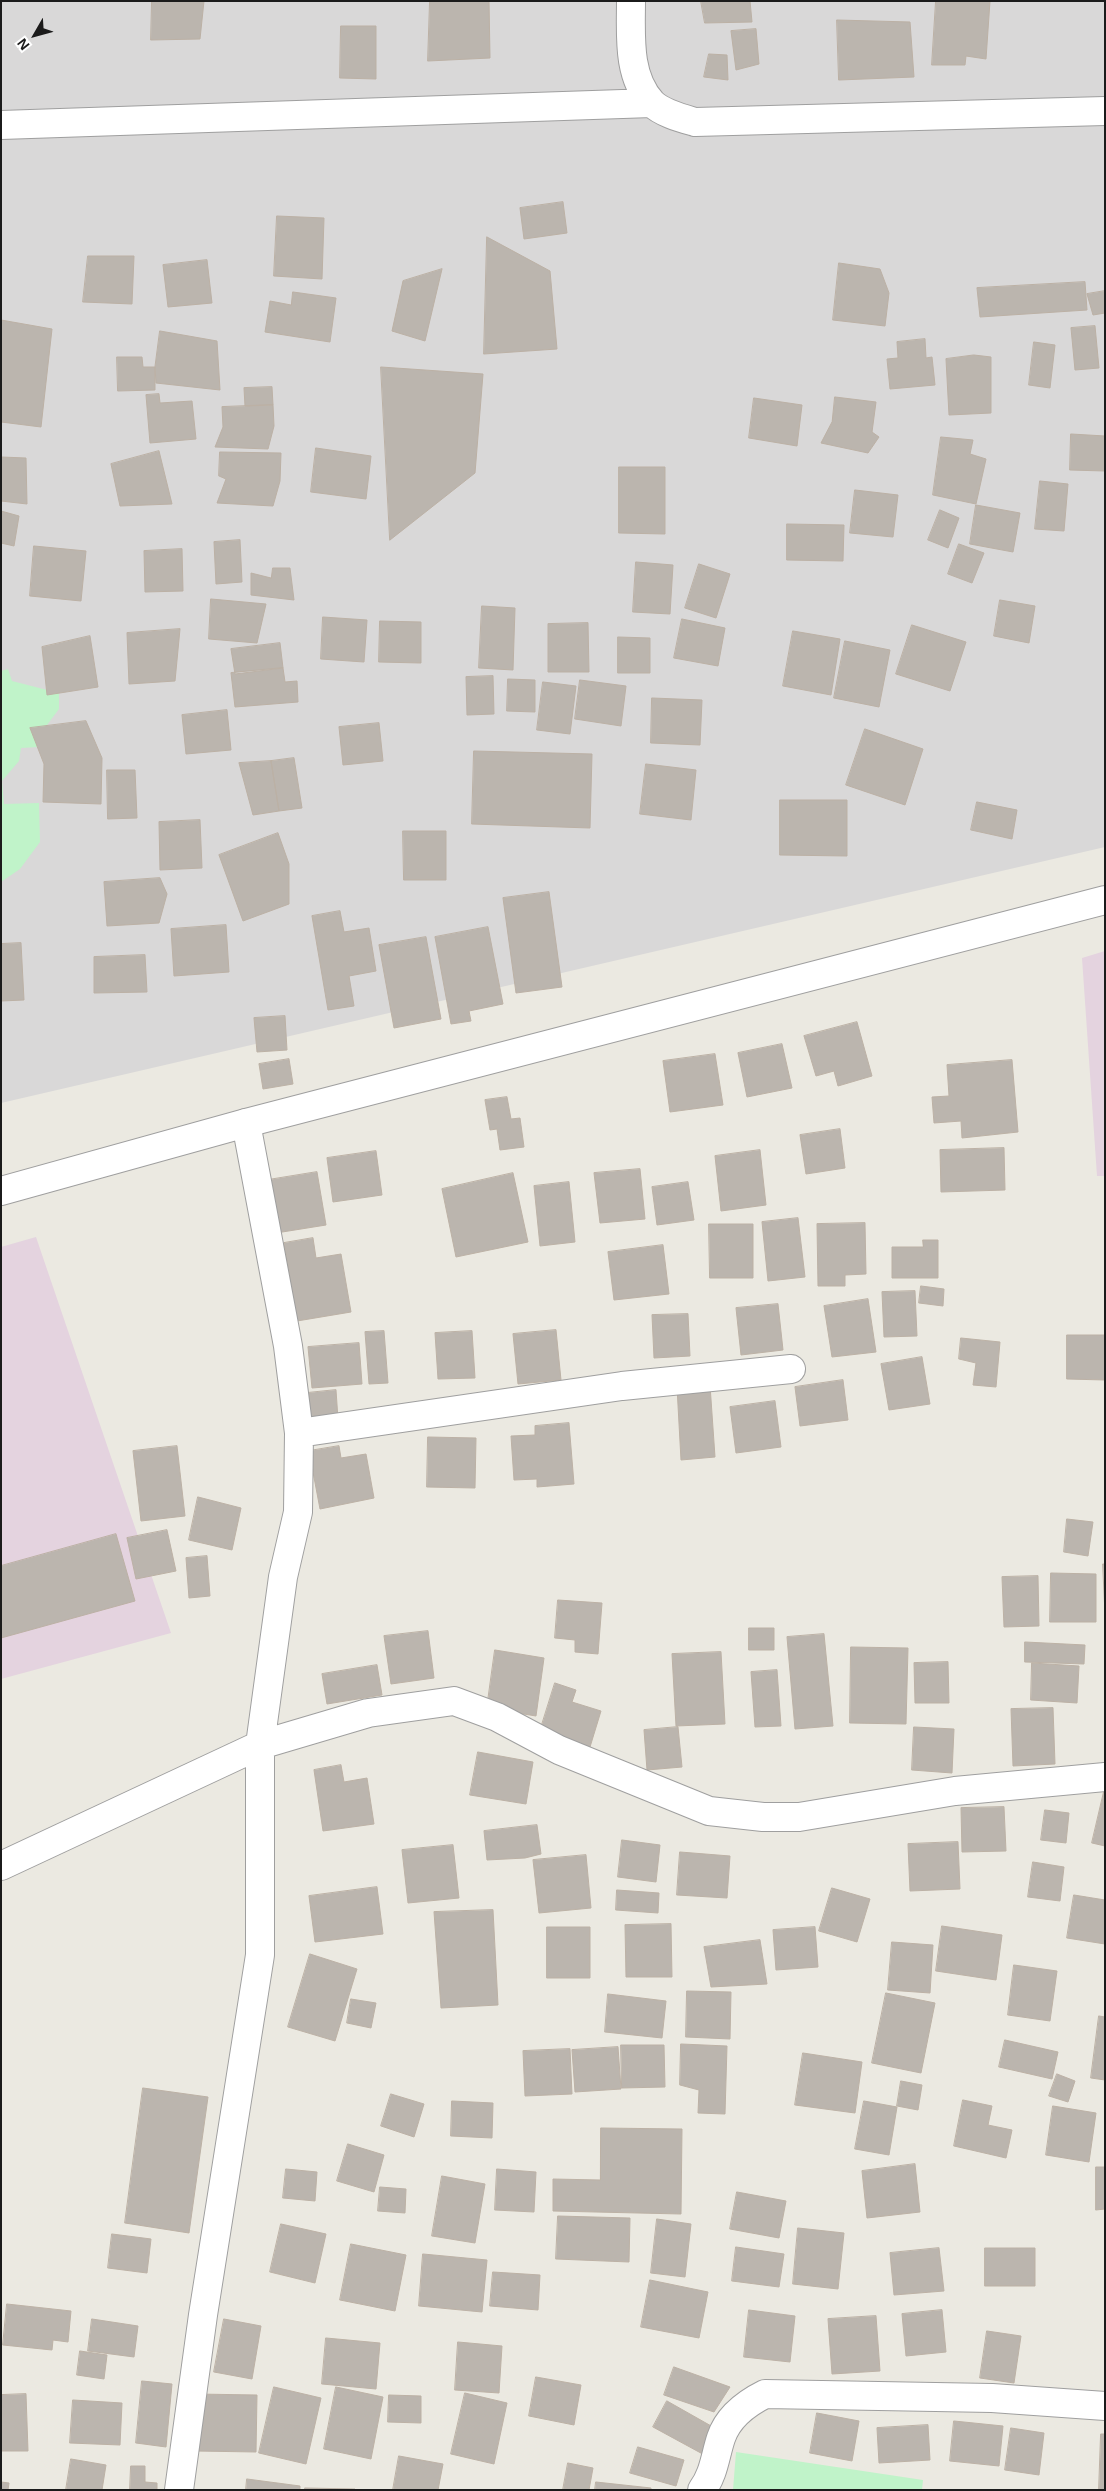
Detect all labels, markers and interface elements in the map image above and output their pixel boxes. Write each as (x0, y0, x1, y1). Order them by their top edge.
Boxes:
north arrow (10, 10, 60, 60)
text: N (14, 35, 33, 53)

